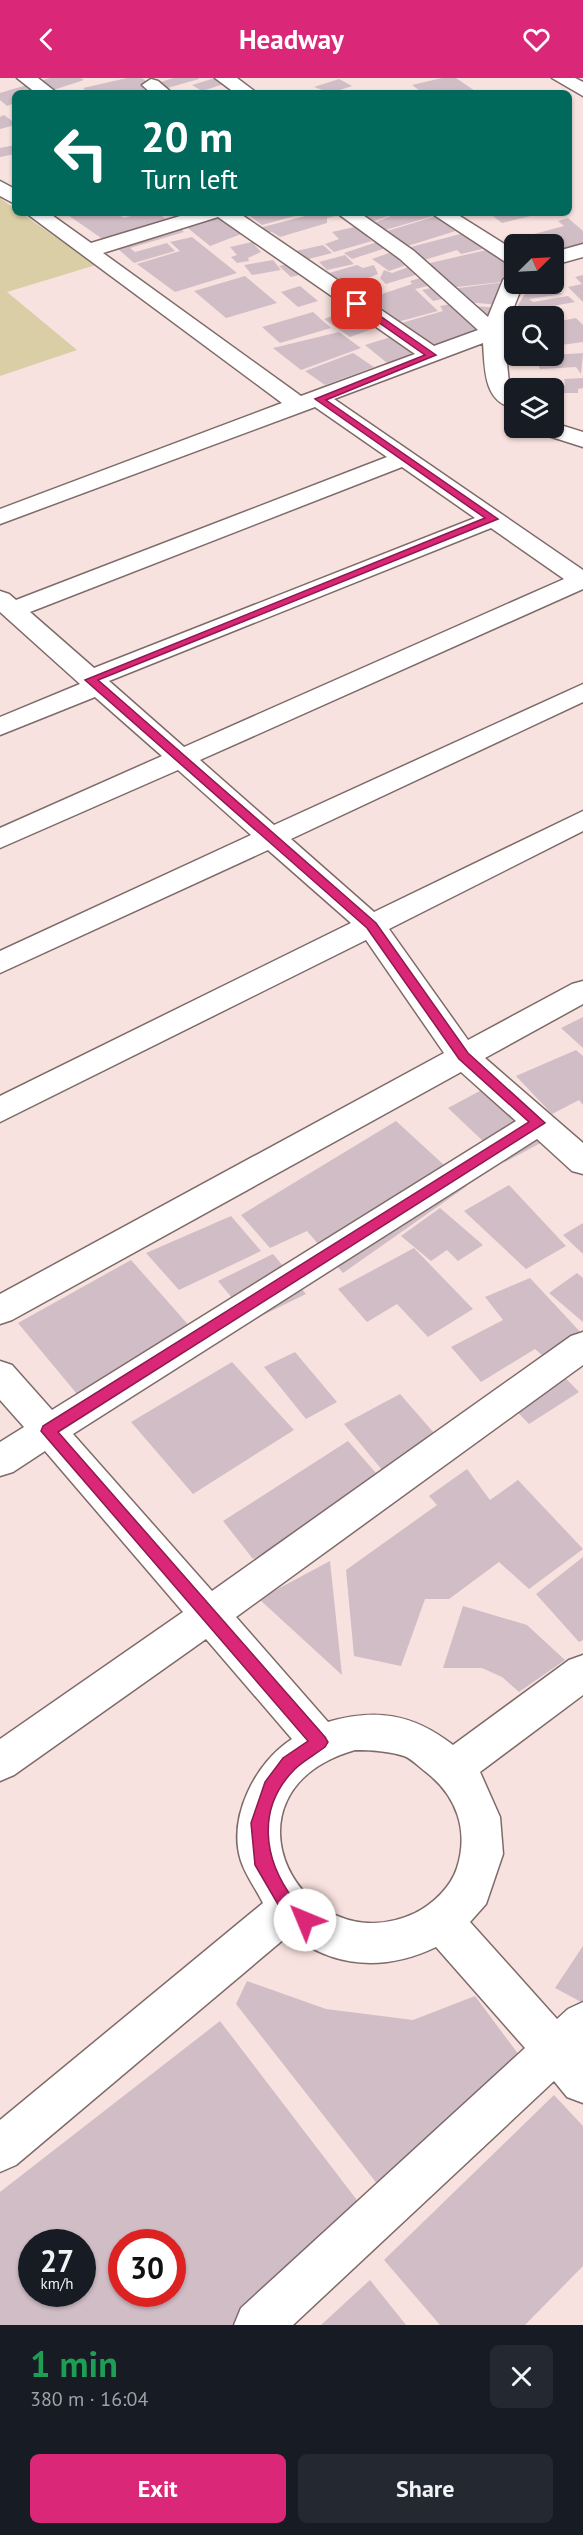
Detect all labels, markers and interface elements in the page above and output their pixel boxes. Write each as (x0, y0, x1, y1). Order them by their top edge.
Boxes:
text: Headway (239, 22, 344, 56)
icon: back (30, 23, 63, 56)
icon: heart (520, 23, 553, 56)
text: 20 m (141, 109, 233, 164)
icon: left (42, 114, 120, 192)
text: Turn left (141, 162, 238, 196)
north arrow (504, 234, 564, 294)
map controls (504, 234, 564, 438)
pin (331, 278, 382, 329)
icon: arrive (340, 287, 373, 320)
button: search (504, 306, 564, 366)
button: layers (504, 378, 564, 438)
position arrow (273, 1888, 337, 1952)
speed limit sign: 30 (108, 2229, 186, 2307)
text: 27 (40, 2241, 74, 2280)
text: km/h (41, 2274, 73, 2293)
text: 1 min (30, 2340, 118, 2387)
button: close (490, 2345, 553, 2408)
text: 380 m · 16:04 (30, 2386, 148, 2412)
button: Exit (30, 2454, 286, 2523)
button: Share (298, 2454, 553, 2523)

